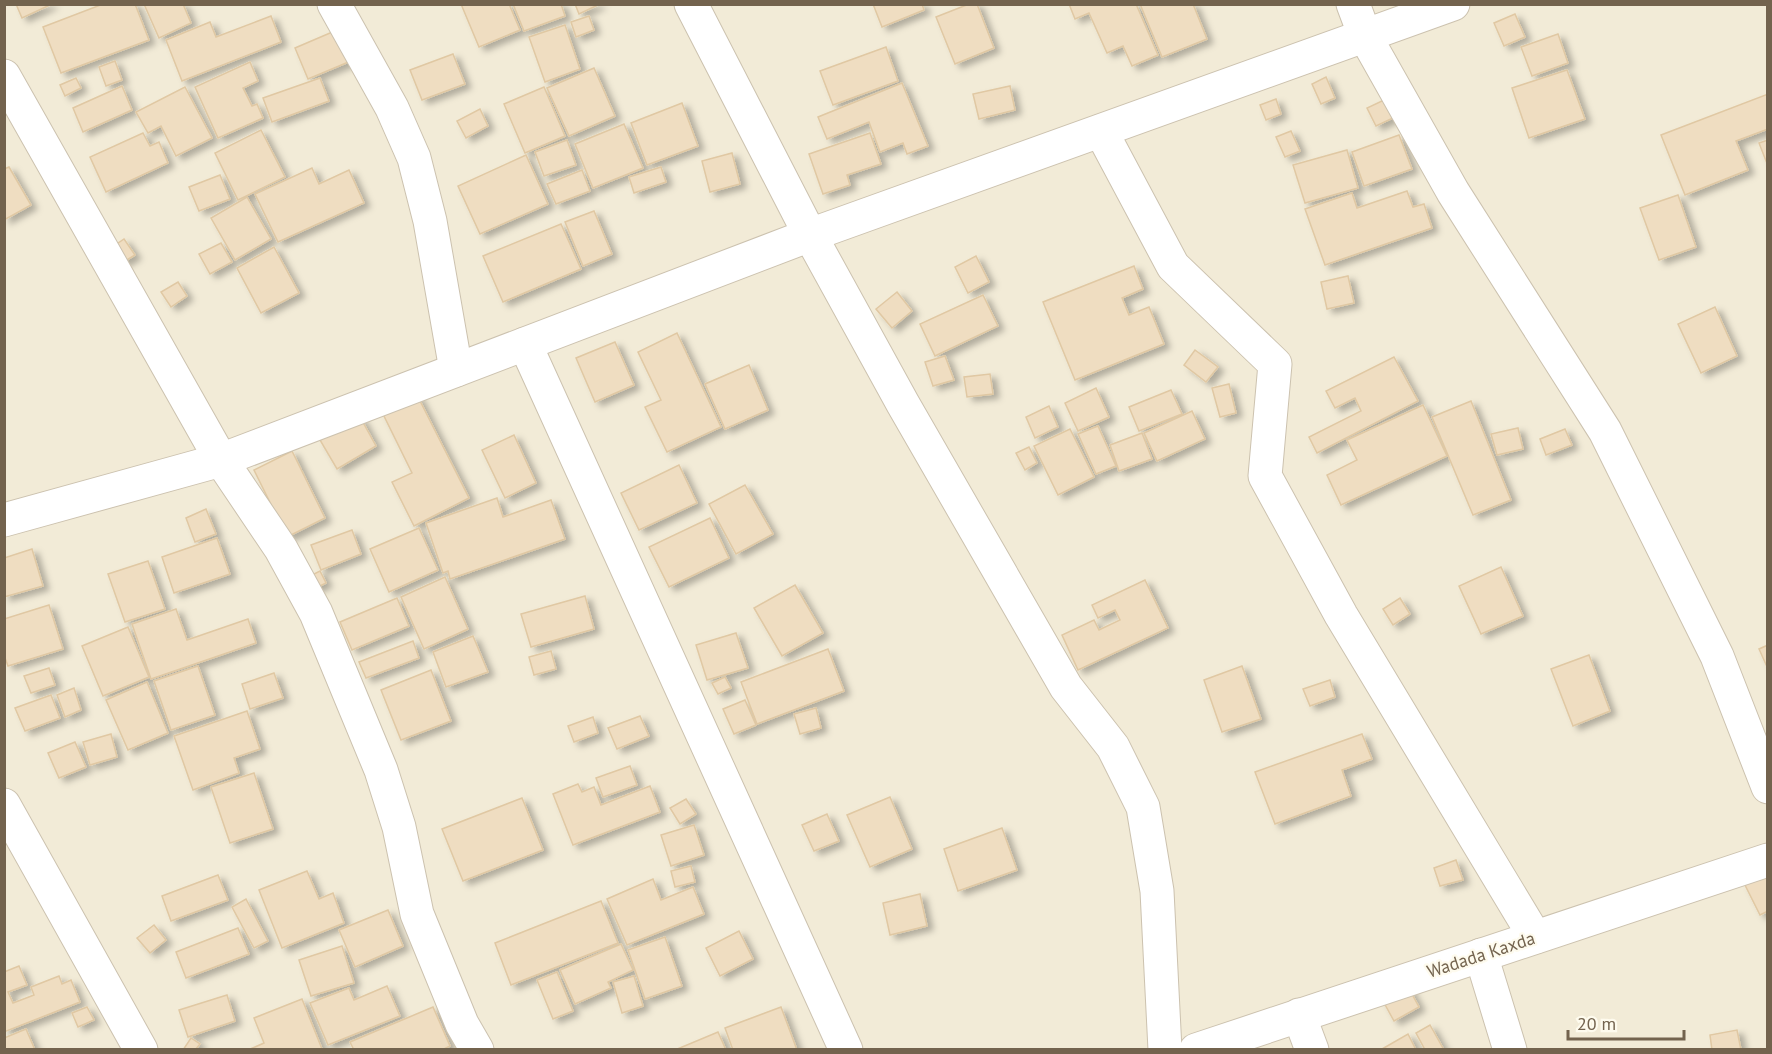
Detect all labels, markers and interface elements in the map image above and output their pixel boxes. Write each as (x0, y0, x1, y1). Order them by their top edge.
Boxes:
street label: Wadada Kaxda (1424, 926, 1538, 983)
scale bar (1568, 1003, 1684, 1041)
text: 20 m (1577, 1012, 1616, 1035)

